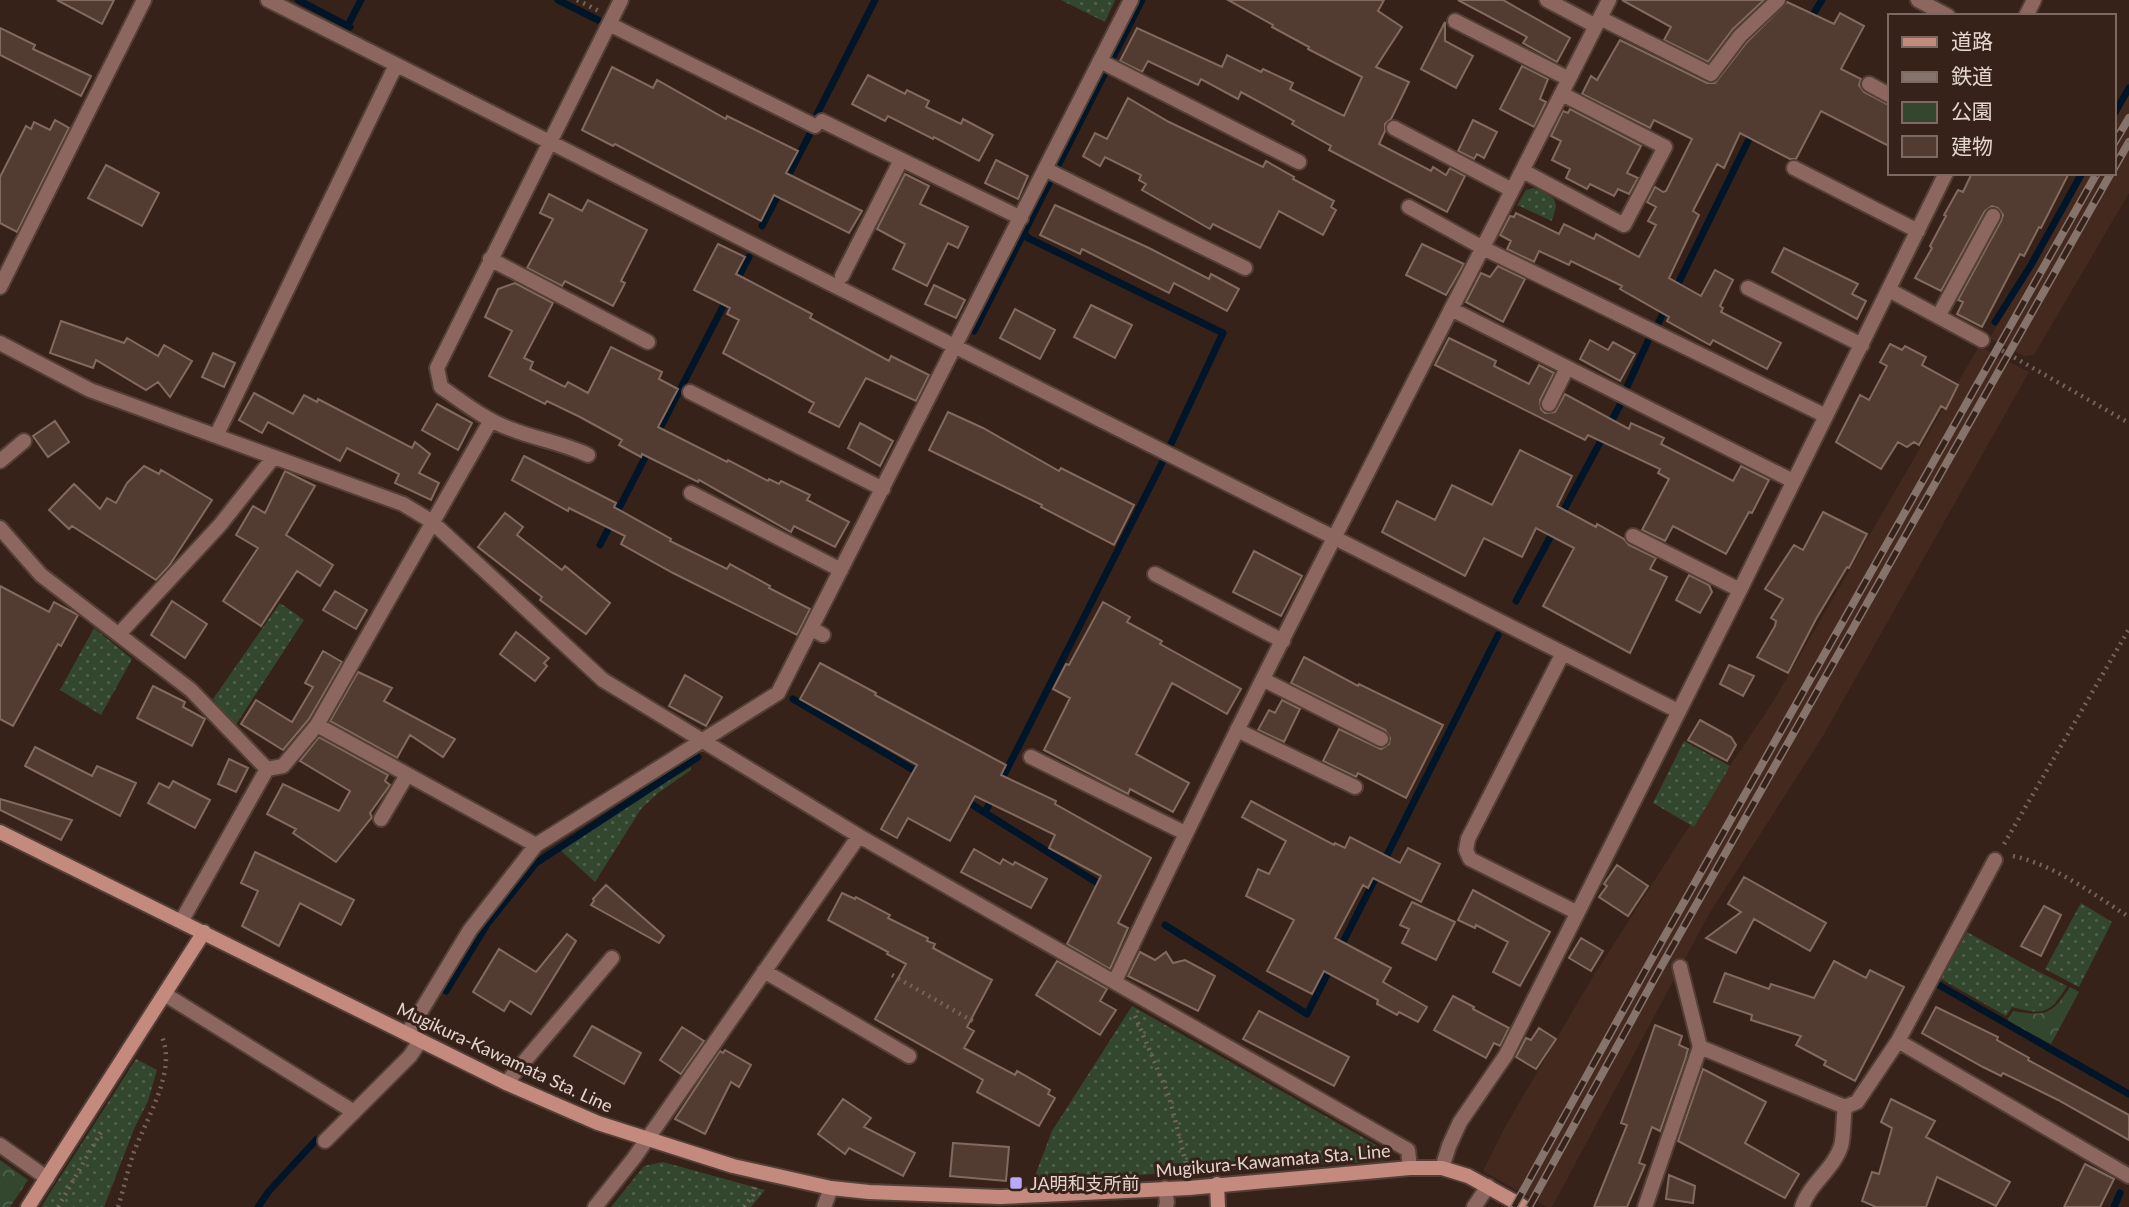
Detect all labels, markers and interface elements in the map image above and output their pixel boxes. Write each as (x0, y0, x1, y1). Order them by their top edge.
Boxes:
legend (1888, 14, 2115, 175)
text: 道路 (1951, 28, 1993, 53)
text: 鉄道 (1951, 63, 1993, 88)
text: 公園 (1951, 98, 1993, 123)
text: 建物 (1951, 133, 1993, 158)
street label: Mugikura-Kawamata Sta. Line (394, 997, 616, 1117)
street label: Mugikura-Kawamata Sta. Line (1155, 1139, 1391, 1181)
place label: JA明和支所前 (1030, 1172, 1140, 1194)
marker: JA明和支所前 (1008, 1175, 1024, 1191)

